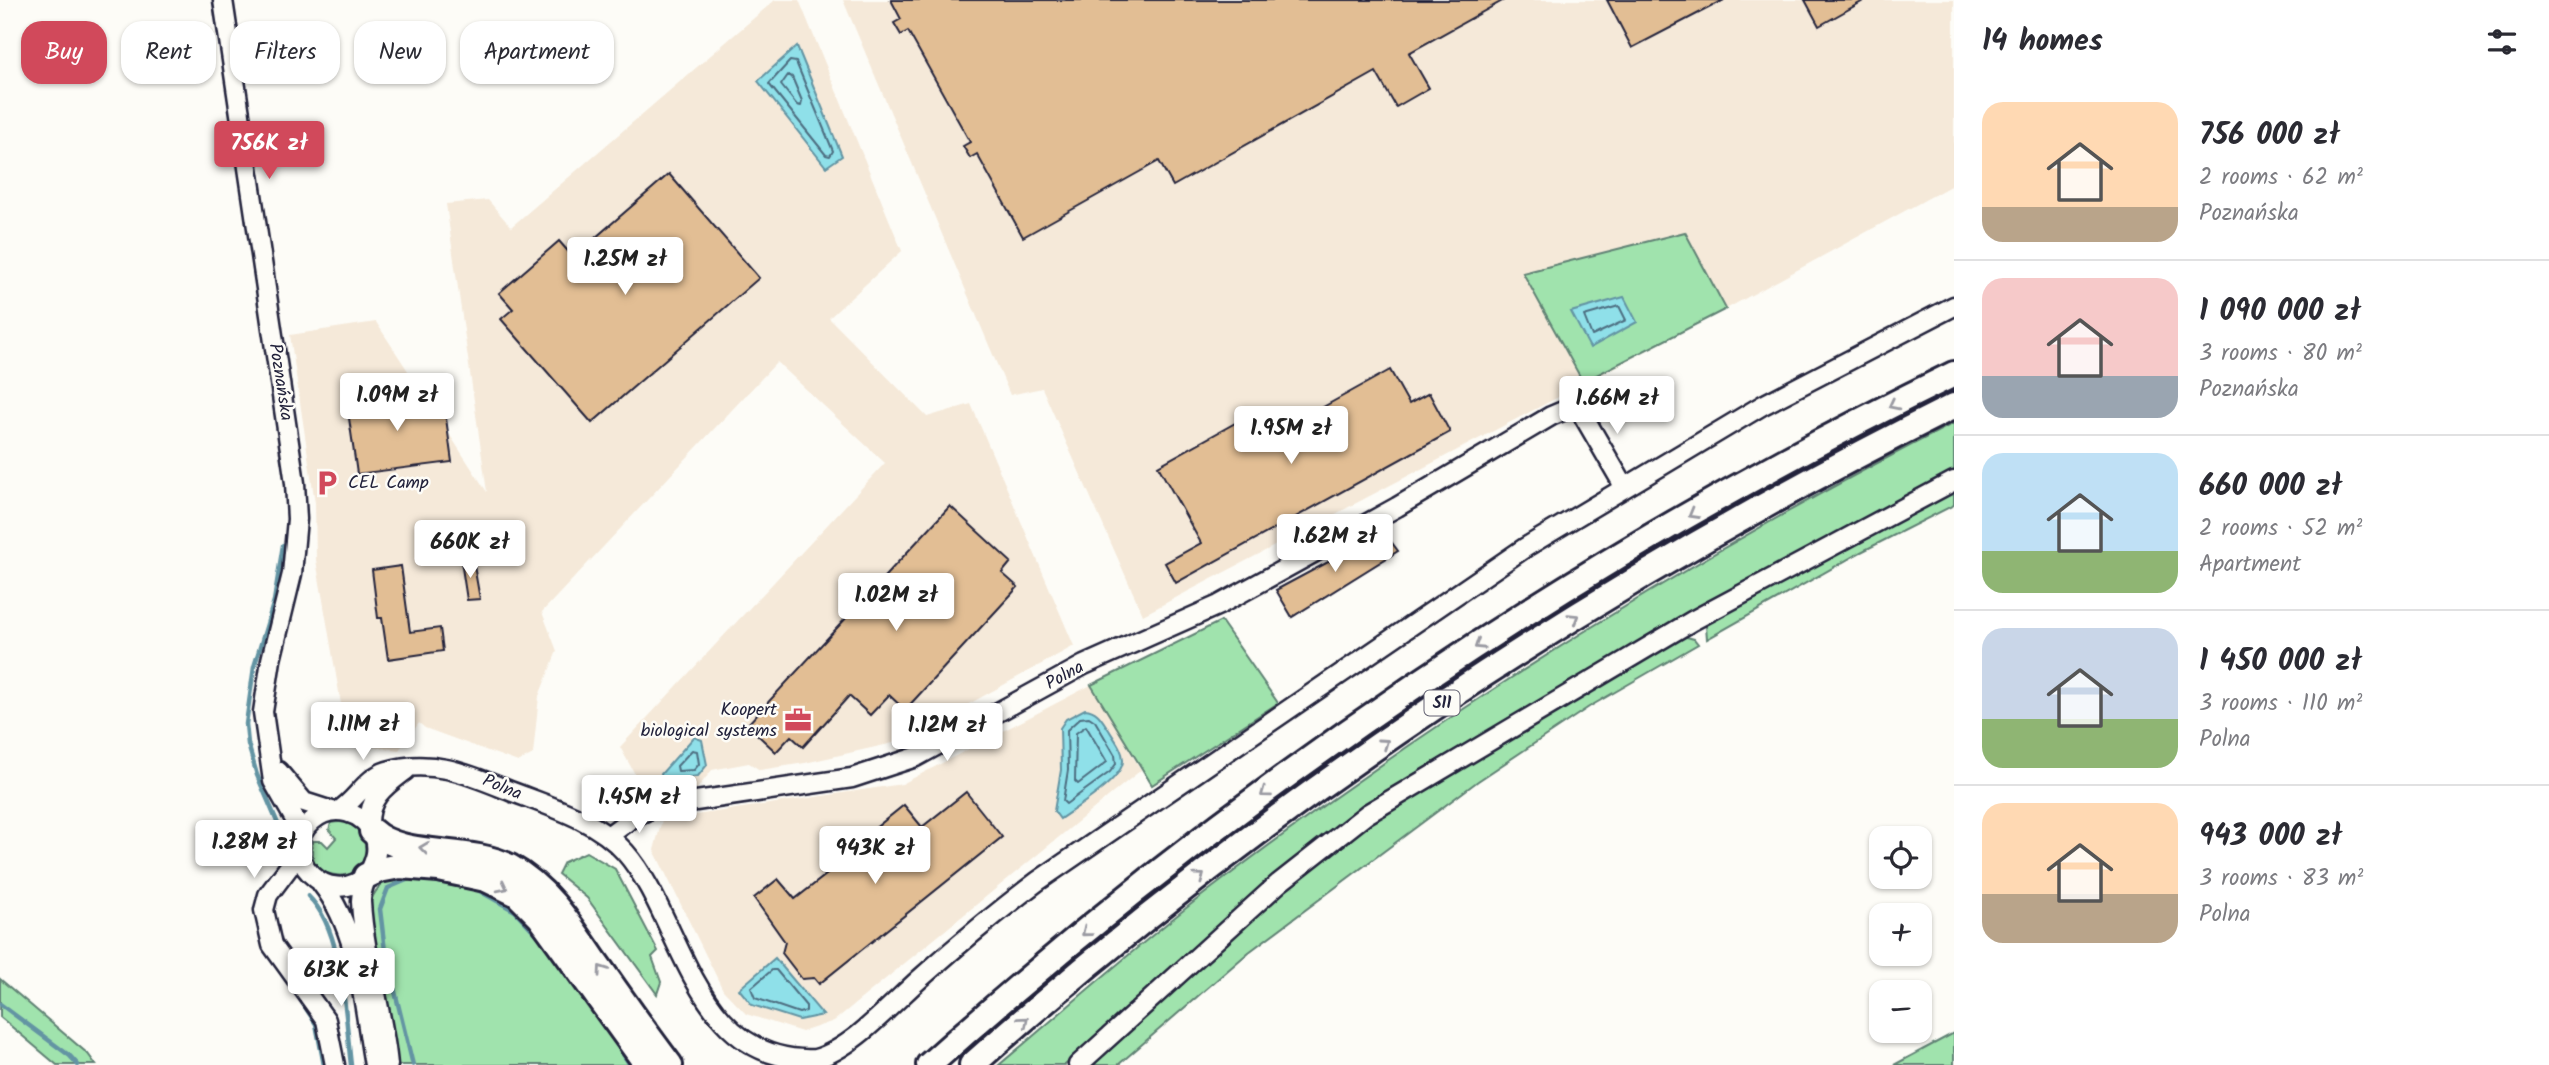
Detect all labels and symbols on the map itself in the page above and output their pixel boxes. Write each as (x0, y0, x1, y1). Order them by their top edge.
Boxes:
pin: 756K zł (204, 122, 334, 181)
pin: 1.25M zł (553, 238, 697, 297)
street label: Poznańska (260, 341, 300, 423)
pin: 1.09M zł (325, 374, 469, 433)
pin: 1.66M zł (1545, 376, 1689, 436)
one-way arrow (1888, 396, 1900, 410)
pin: 1.95M zł (1219, 406, 1363, 466)
parking icon: CEL Camp (312, 468, 342, 498)
place label: CEL Camp (348, 469, 429, 498)
one-way arrow (1688, 506, 1701, 519)
pin: 1.62M zł (1263, 514, 1407, 574)
pin: 660K zł (405, 520, 535, 580)
pin: 1.02M zł (824, 574, 968, 633)
one-way arrow (1566, 613, 1579, 626)
one-way arrow (1473, 637, 1486, 650)
street label: Polna (1040, 654, 1090, 698)
road number: S11 (1424, 690, 1460, 716)
place label: Koopert biological systems (641, 696, 778, 746)
pin: 1.11M zł (291, 702, 435, 762)
pin: 1.12M zł (875, 704, 1019, 763)
office icon: Koopert biological systems (783, 705, 813, 735)
one-way arrow (1376, 739, 1389, 751)
street label: Polna (478, 767, 526, 809)
pin: 1.45M zł (567, 776, 711, 835)
one-way arrow (1261, 785, 1273, 797)
pin: 1.28M zł (182, 820, 326, 880)
pin: 943K zł (810, 826, 940, 886)
one-way arrow (418, 841, 430, 856)
one-way arrow (1192, 873, 1205, 885)
one-way arrow (496, 878, 508, 892)
one-way arrow (1081, 924, 1094, 936)
pin: 613K zł (276, 948, 406, 1008)
one-way arrow (598, 965, 610, 978)
one-way arrow (1016, 1016, 1028, 1029)

